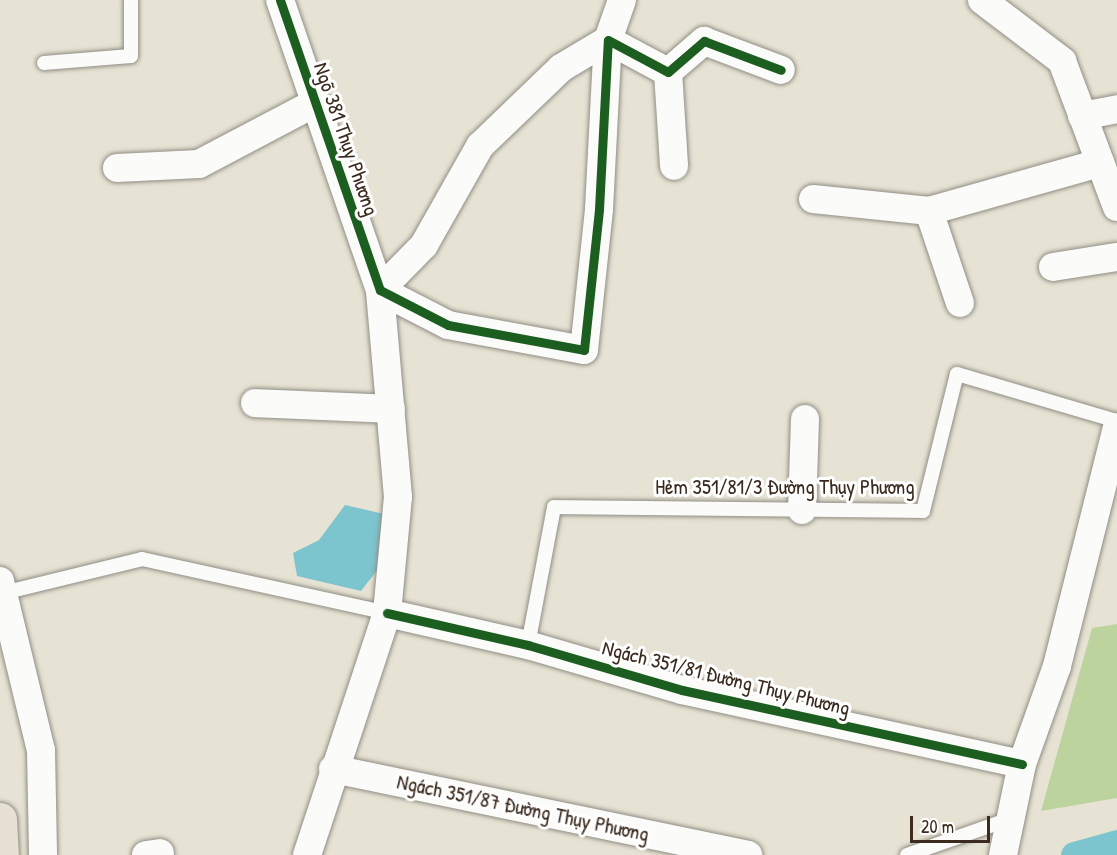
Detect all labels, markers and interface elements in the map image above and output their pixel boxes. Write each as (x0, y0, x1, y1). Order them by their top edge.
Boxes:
street label: Ngõ 381 Thụy Phương (308, 59, 384, 219)
street label: Hẻm 351/81/3 Đường Thụy Phương (655, 474, 915, 500)
street label: Ngách 351/81 Đường Thụy Phương (600, 635, 852, 721)
street label: Ngách 351/87 Đường Thụy Phương (395, 769, 651, 847)
scale bar (913, 804, 992, 842)
text: 20 m (921, 814, 954, 839)

